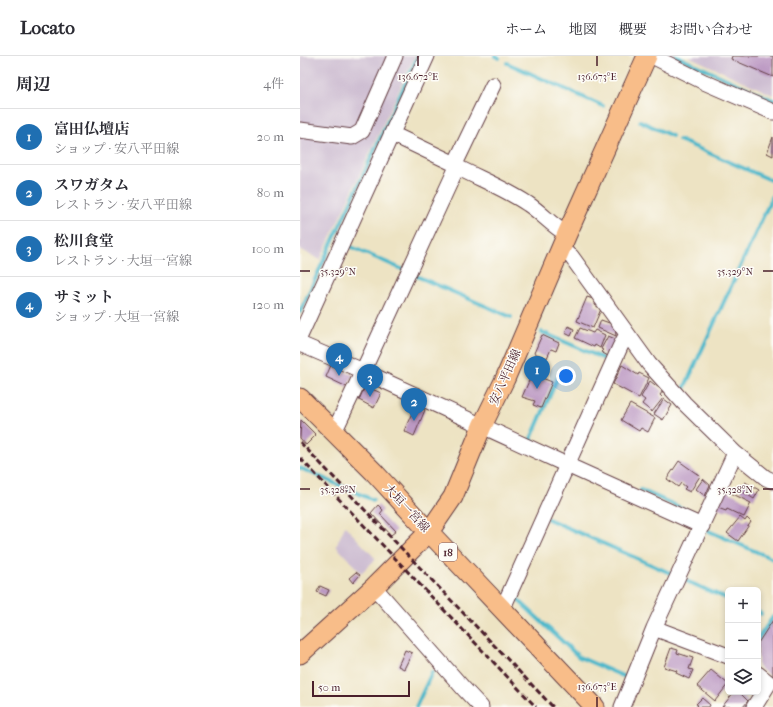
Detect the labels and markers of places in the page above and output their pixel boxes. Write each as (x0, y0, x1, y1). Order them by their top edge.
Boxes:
pin: 4 (326, 343, 352, 376)
pin: 1 (524, 356, 550, 389)
pin: 3 (357, 364, 383, 397)
pin: 2 (401, 388, 427, 421)

